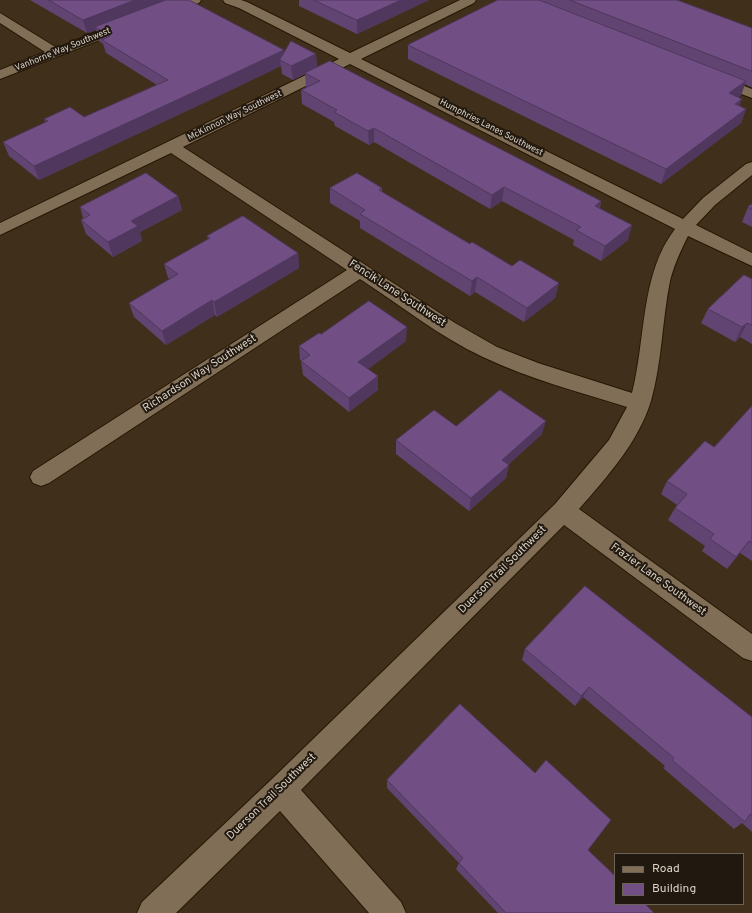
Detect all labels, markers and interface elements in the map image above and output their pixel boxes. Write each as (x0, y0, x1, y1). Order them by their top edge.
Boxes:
street label: Vanhorne Way Southwest (14, 26, 112, 74)
street label: McKinnon Way Southwest (186, 88, 284, 144)
street label: Humphries Lanes Southwest (437, 97, 545, 159)
street label: Fencik Lane Southwest (346, 258, 448, 330)
street label: Richardson Way Southwest (141, 332, 259, 416)
street label: Duerson Trail Southwest (456, 523, 550, 617)
street label: Frazier Lane Southwest (608, 541, 708, 619)
street label: Duerson Trail Southwest (225, 751, 319, 843)
legend (614, 853, 744, 905)
text: Road (652, 861, 680, 877)
text: Building (652, 881, 696, 897)

